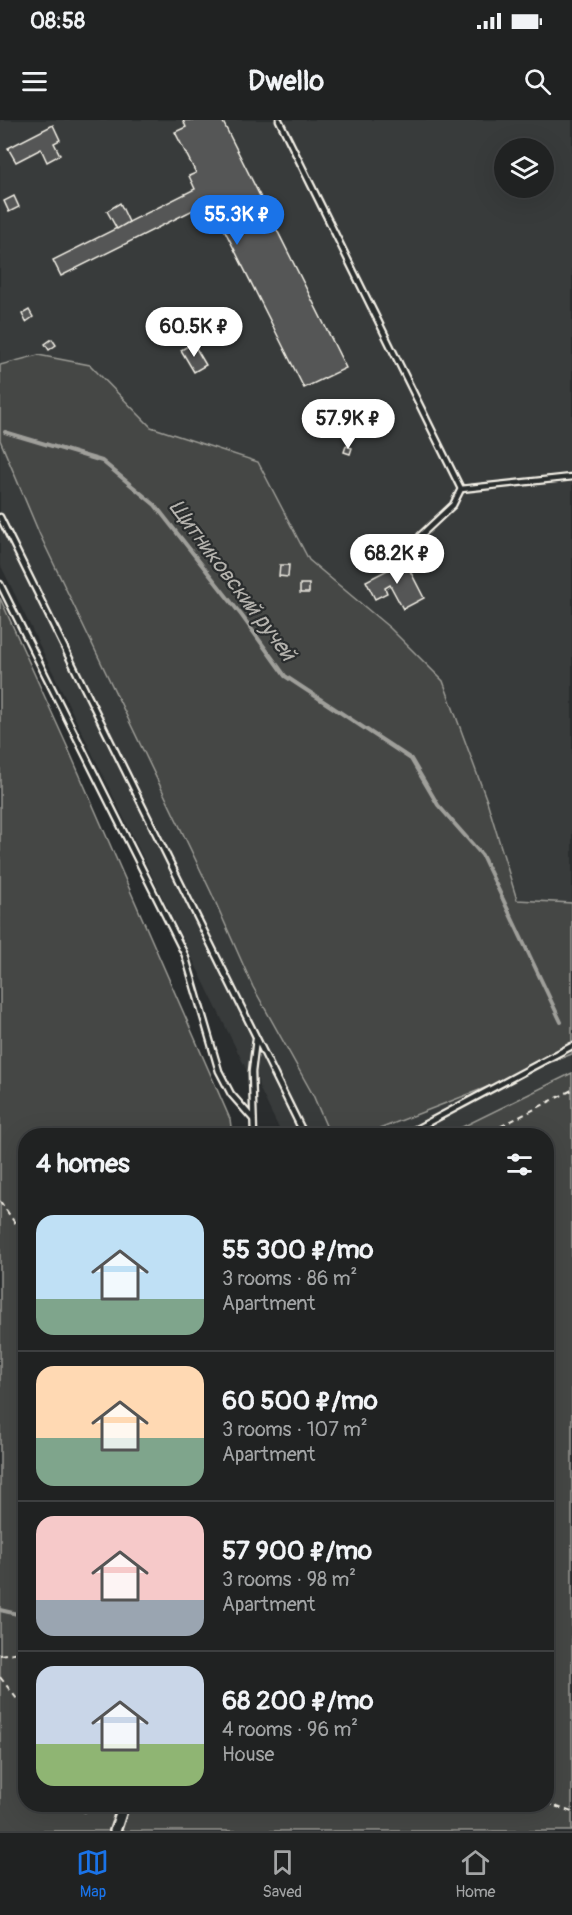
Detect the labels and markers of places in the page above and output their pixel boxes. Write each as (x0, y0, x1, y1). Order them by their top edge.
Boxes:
pin: 55.3K ₽ (182, 195, 292, 246)
pin: 60.5K ₽ (139, 307, 249, 358)
pin: 57.9K ₽ (293, 399, 403, 450)
pin: 68.2K ₽ (342, 534, 452, 585)

